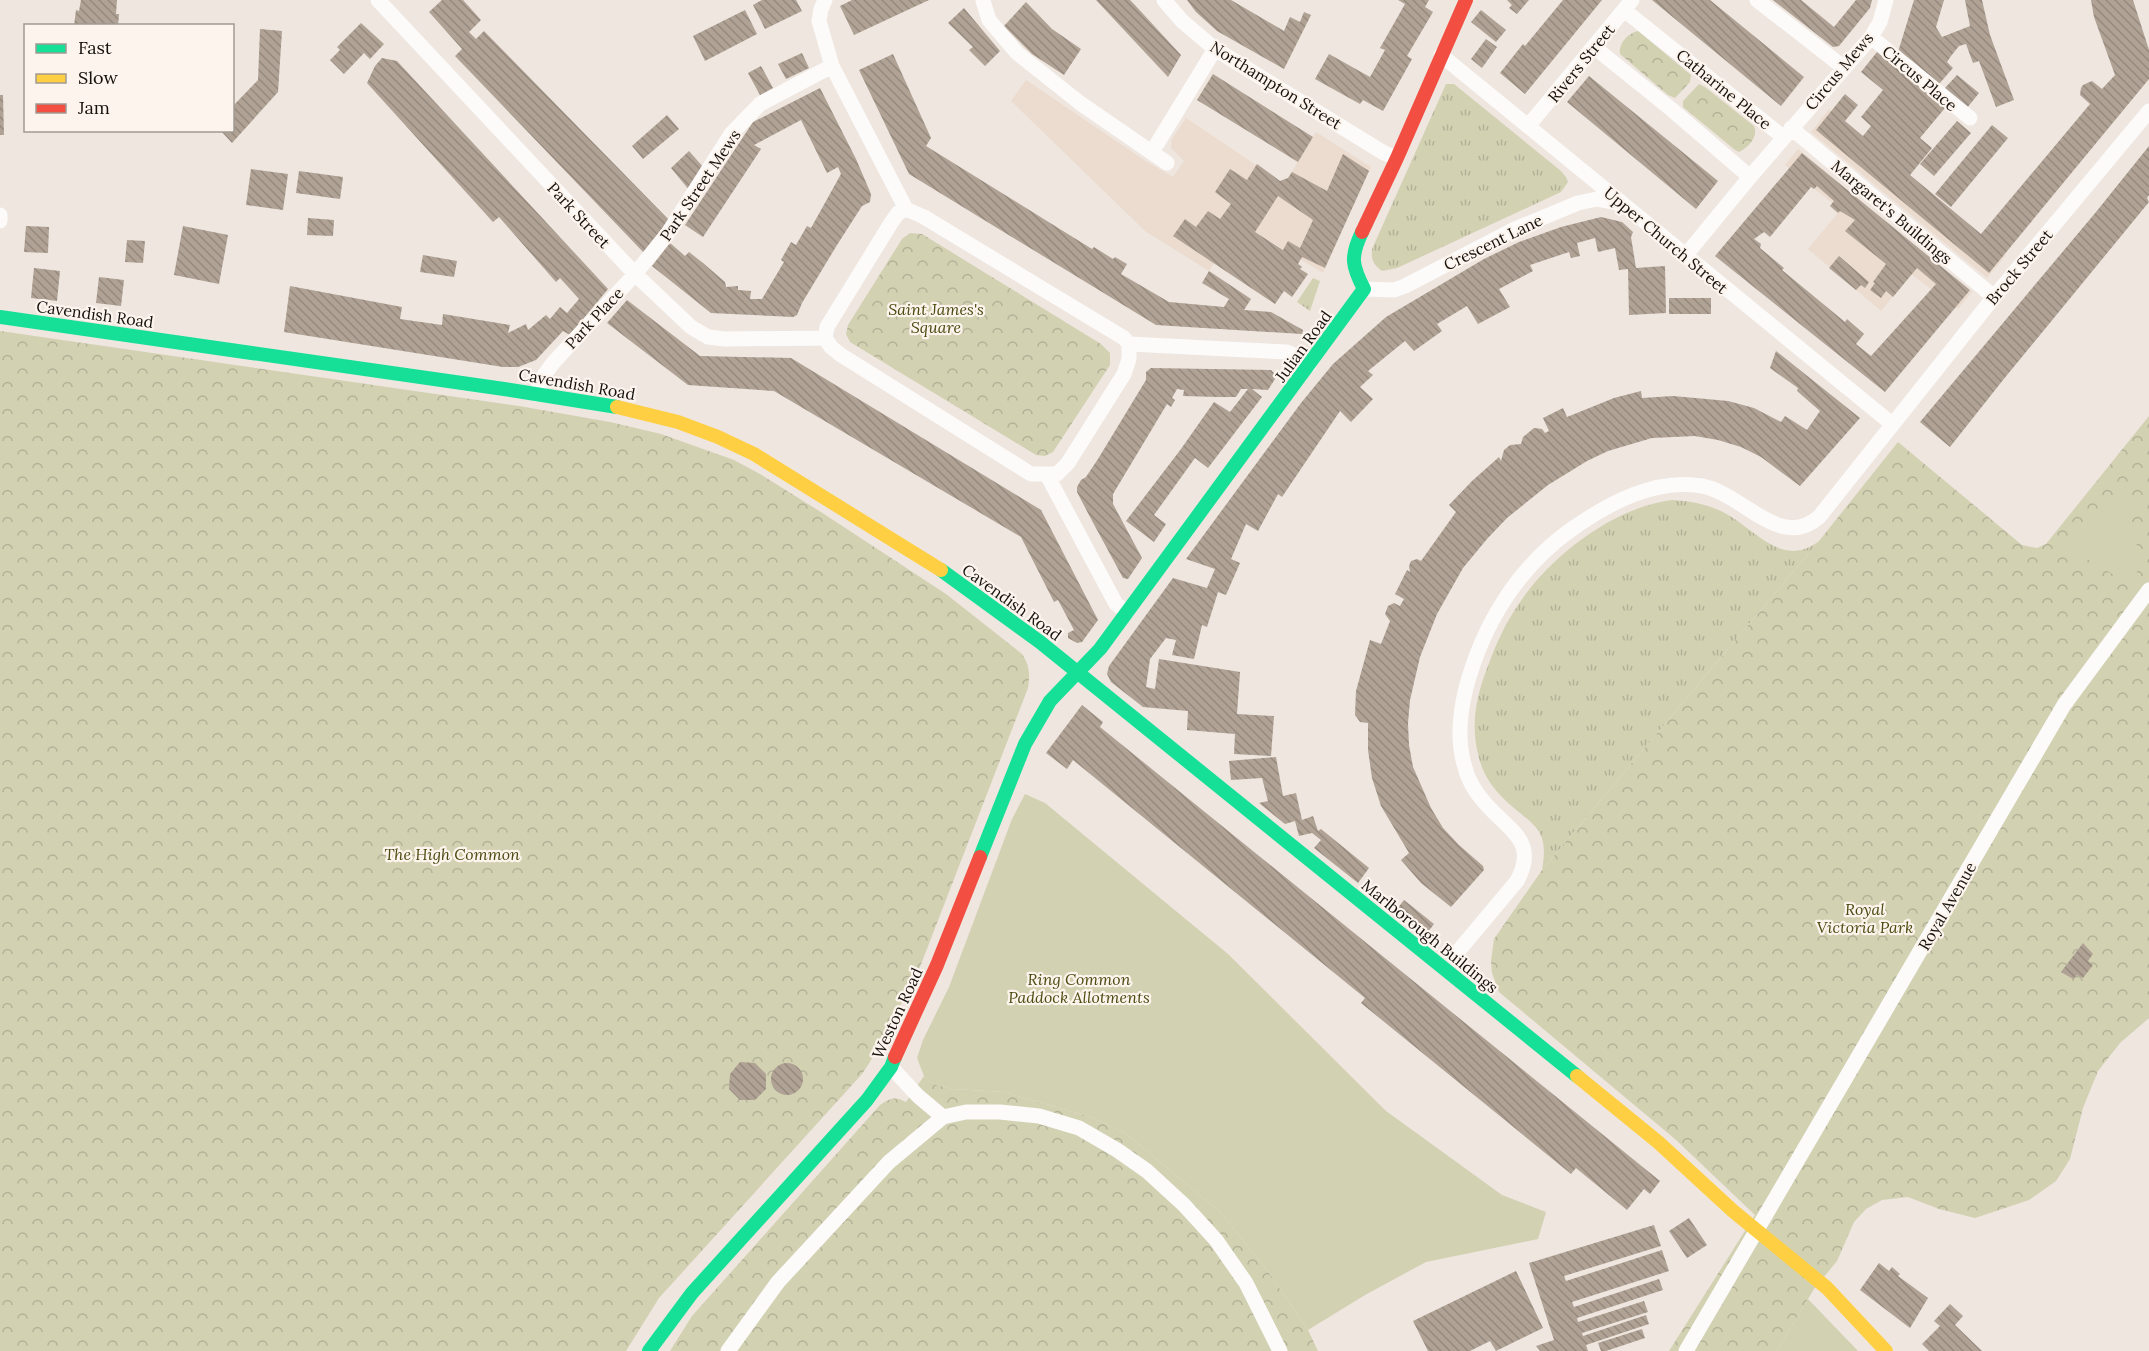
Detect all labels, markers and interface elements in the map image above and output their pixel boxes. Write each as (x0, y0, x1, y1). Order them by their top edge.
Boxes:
street label: Rivers Street (1543, 19, 1619, 106)
legend (24, 24, 234, 132)
street label: Circus Mews (1801, 28, 1877, 114)
text: Fast (78, 36, 112, 59)
street label: Northampton Street (1207, 36, 1346, 134)
street label: Circus Place (1879, 41, 1962, 115)
street label: Catharine Place (1672, 45, 1776, 134)
text: Slow (78, 66, 118, 89)
text: Jam (77, 96, 110, 119)
street label: Park Street Mews (655, 125, 745, 245)
street label: Margaret's Buildings (1827, 156, 1957, 268)
street label: Park Street (543, 178, 615, 253)
street label: Upper Church Street (1600, 182, 1733, 298)
street label: Crescent Lane (1440, 209, 1546, 275)
street label: Brock Street (1982, 224, 2057, 309)
street label: Park Place (560, 283, 628, 353)
street label: Cavendish Road (35, 296, 155, 332)
park label: Saint James's Square (888, 299, 984, 337)
street label: Julian Road (1270, 306, 1336, 387)
street label: Cavendish Road (517, 364, 637, 404)
street label: Cavendish Road (958, 559, 1066, 645)
park label: The High Common (384, 844, 520, 864)
street label: Royal Avenue (1914, 858, 1981, 954)
street label: Marlborough Buildings (1358, 875, 1502, 997)
park label: Royal Victoria Park (1817, 899, 1913, 937)
street label: Weston Road (867, 964, 927, 1062)
park label: Ring Common Paddock Allotments (1008, 969, 1150, 1007)

